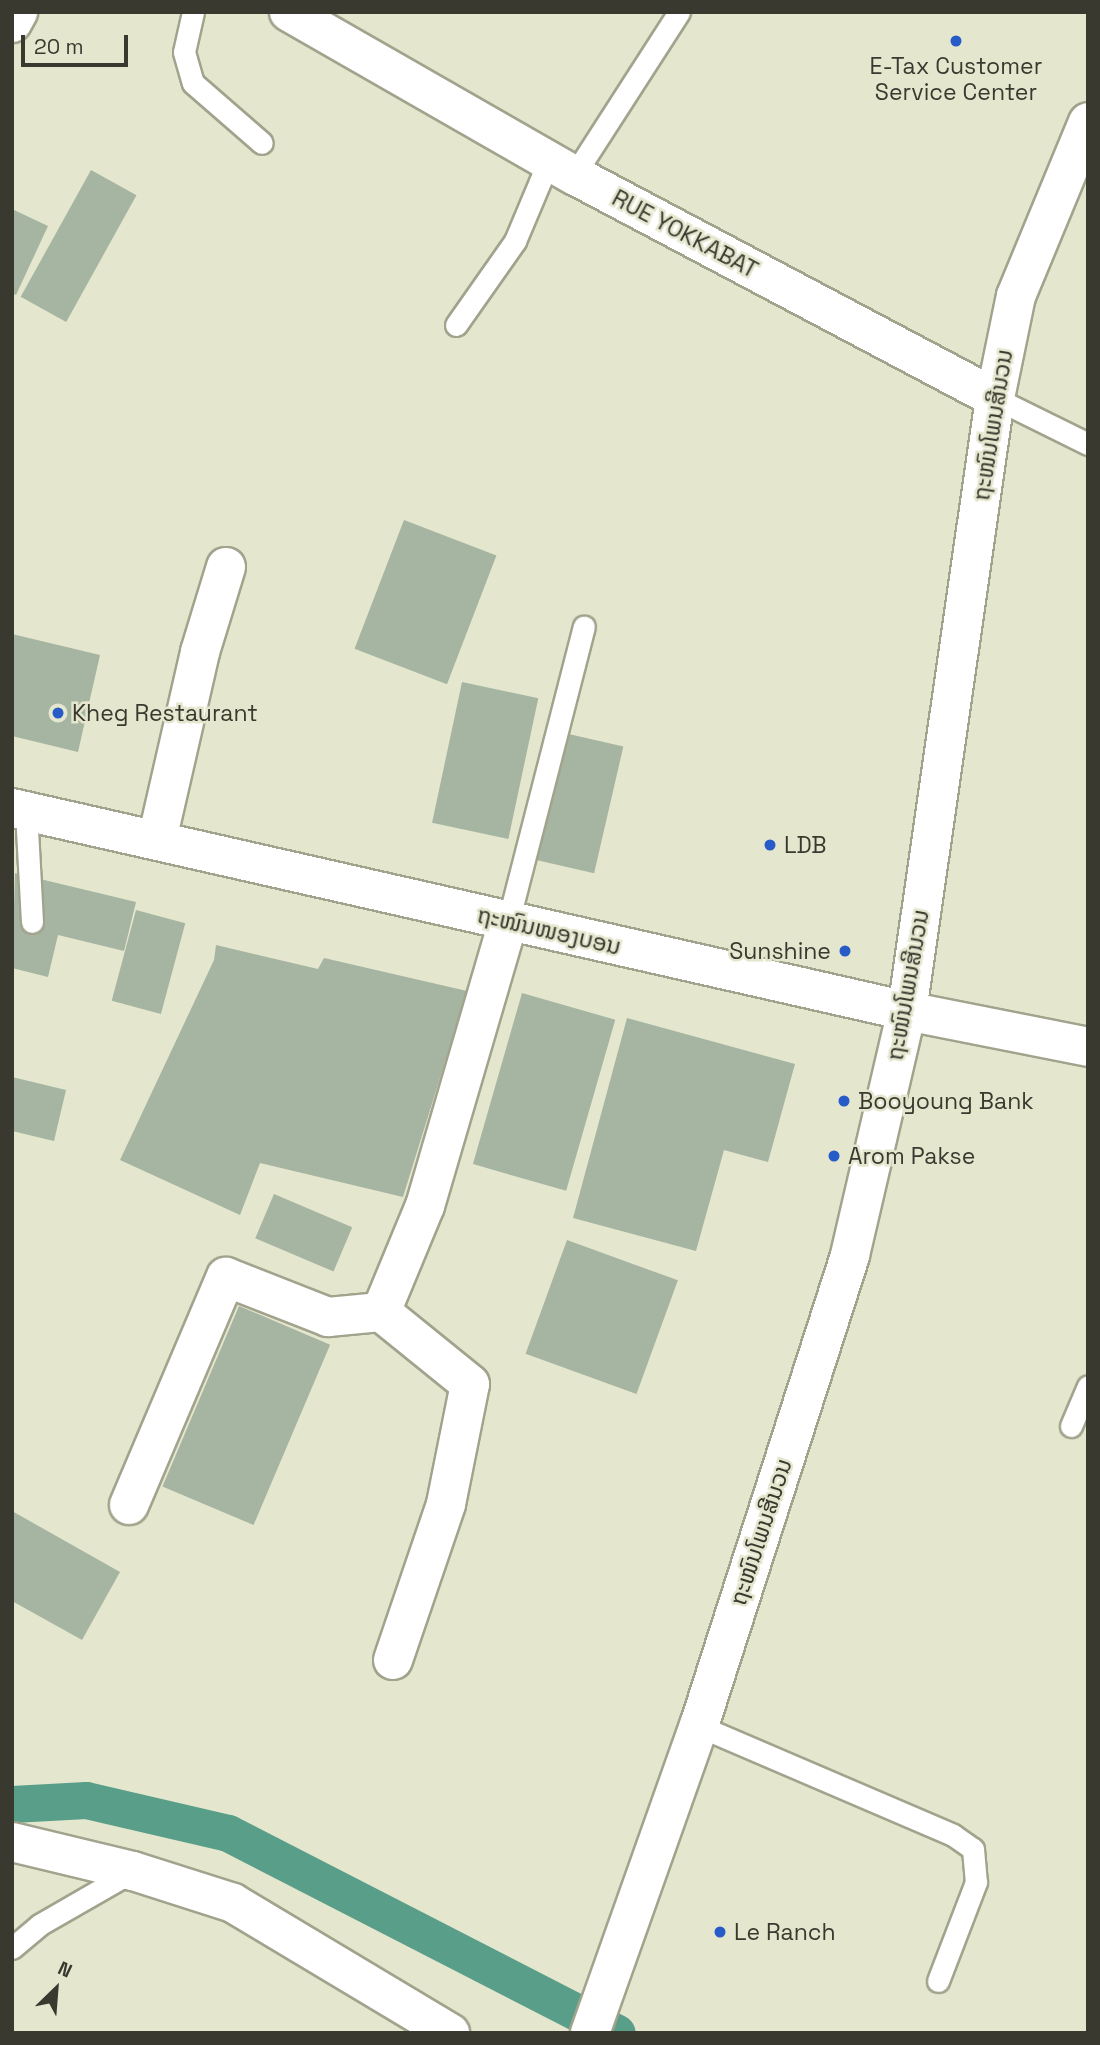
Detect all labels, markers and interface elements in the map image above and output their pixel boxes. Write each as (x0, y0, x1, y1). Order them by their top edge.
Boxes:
scale bar (24, 21, 131, 65)
text: 20 m (34, 33, 84, 60)
marker: E-Tax Customer Service Center (948, 33, 964, 49)
place label: E-Tax Customer Service Center (870, 52, 1042, 106)
street label: RUE YOKKABAT (607, 184, 763, 284)
street label: ຖະໜົນໂພນສີນວນ (967, 347, 1019, 503)
place label: Kheg Restaurant (72, 699, 258, 727)
marker: Kheg Restaurant (50, 705, 66, 721)
place label: LDB (784, 831, 826, 859)
marker: LDB (762, 837, 778, 853)
street label: ຖະໜົນໜອງບອນ (474, 901, 624, 961)
street label: ຖະໜົນໂພນສີນວນ (881, 907, 935, 1063)
place label: Sunshine (729, 937, 831, 965)
marker: Sunshine (837, 943, 853, 959)
place label: Booyoung Bank (858, 1087, 1034, 1115)
marker: Booyoung Bank (836, 1093, 852, 1109)
place label: Arom Pakse (848, 1142, 975, 1170)
marker: Arom Pakse (826, 1148, 842, 1164)
street label: ຖະໜົນໂພນສີນວນ (724, 1455, 798, 1609)
place label: Le Ranch (734, 1918, 836, 1946)
marker: Le Ranch (712, 1924, 728, 1940)
north arrow (21, 1954, 91, 2024)
text: N (54, 1955, 76, 1984)

